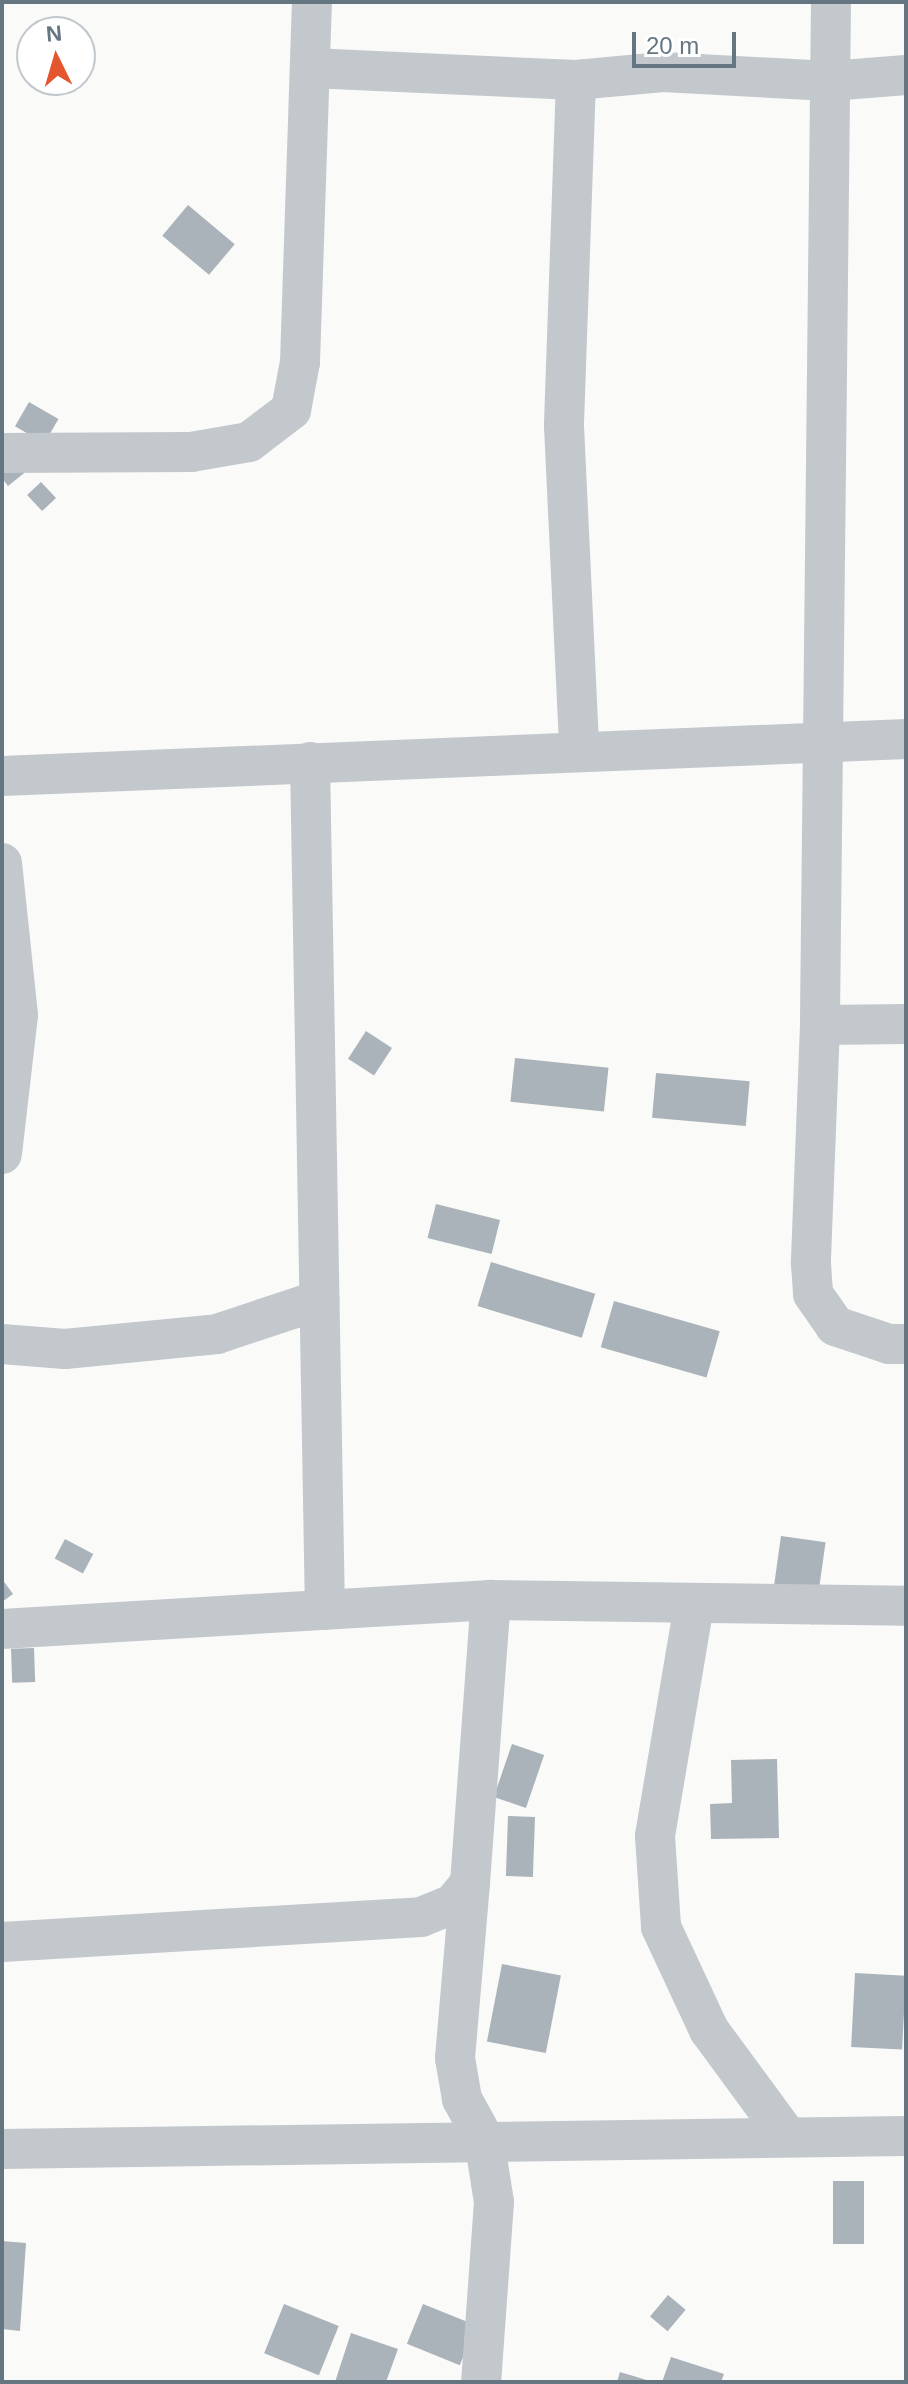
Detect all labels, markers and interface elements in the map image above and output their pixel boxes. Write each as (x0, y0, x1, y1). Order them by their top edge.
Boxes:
north arrow (16, 16, 96, 96)
scale bar (636, 16, 740, 66)
text: N (45, 20, 63, 47)
text: 20 m (646, 32, 699, 59)

